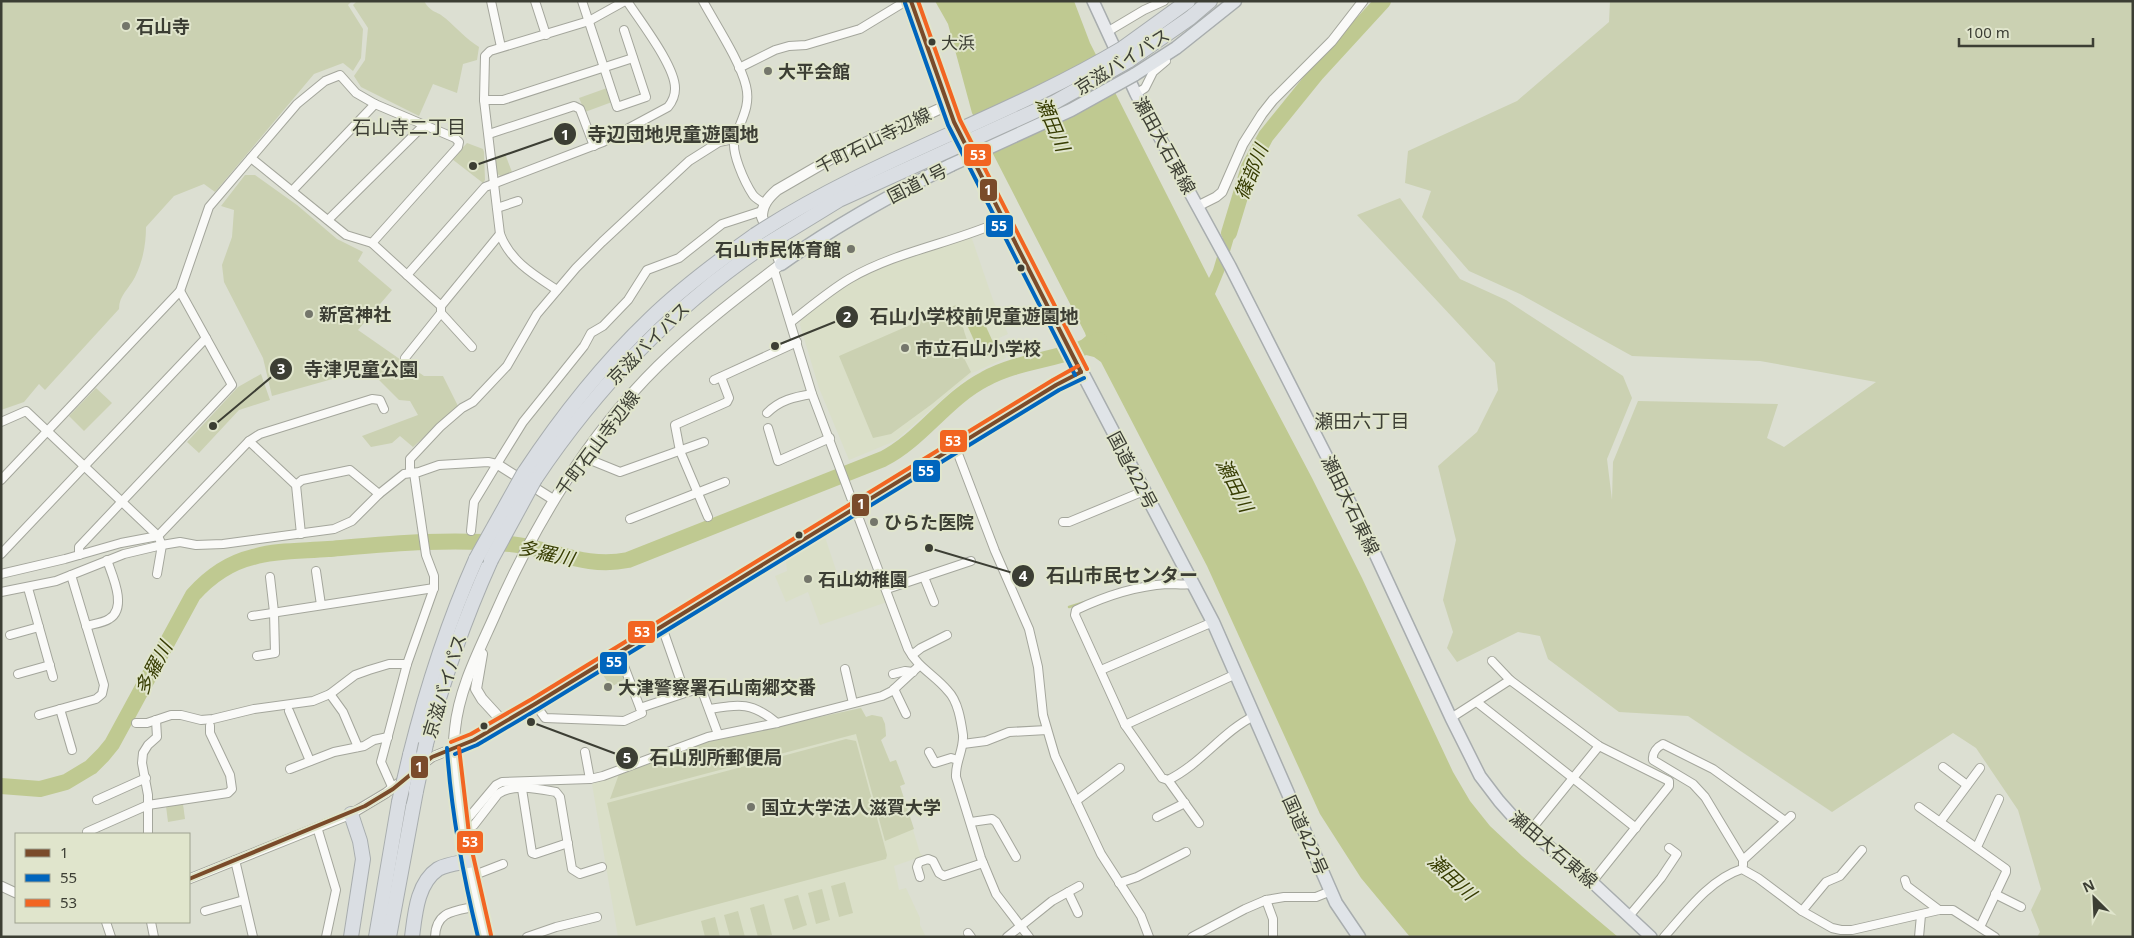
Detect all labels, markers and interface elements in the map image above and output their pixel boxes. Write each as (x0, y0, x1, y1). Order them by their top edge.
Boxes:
place label: 石山寺 (136, 14, 190, 38)
scale bar (1959, 15, 2093, 47)
marker: 石山寺 (120, 20, 132, 32)
street label: 京滋バイパス (1070, 22, 1174, 100)
text: 100 m (1966, 22, 2010, 42)
place label: 大浜 (941, 31, 975, 54)
marker: 大浜 (927, 37, 937, 47)
place label: 大平会館 (778, 59, 850, 83)
marker: 大平会館 (762, 65, 774, 77)
street label: 瀬田大石東線 (1128, 92, 1202, 198)
water label: 瀬田川 (1030, 93, 1077, 157)
street label: 千町石山寺辺線 (811, 102, 935, 178)
district label: 石山寺二丁目 (352, 114, 466, 140)
callout: 寺辺団地児童遊園地 (552, 117, 768, 151)
text: 寺辺団地児童遊園地 (587, 121, 759, 147)
text: 1 (561, 124, 569, 144)
water label: 篠部川 (1228, 139, 1274, 203)
line badge: 53 (963, 143, 992, 167)
text: 53 (970, 145, 986, 164)
street label: 国道1号 (883, 158, 951, 208)
line badge: 1 (979, 178, 998, 202)
text: 1 (984, 180, 992, 199)
line badge: 55 (985, 214, 1014, 238)
text: 55 (991, 216, 1007, 235)
place label: 石山市民体育館 (715, 237, 841, 261)
marker: 石山市民体育館 (845, 243, 857, 255)
unlabelled marker (1016, 263, 1026, 273)
street label: 京滋バイパス (601, 296, 695, 390)
callout: 石山小学校前児童遊園地 (834, 300, 1088, 334)
place label: 新宮神社 (319, 302, 391, 326)
text: 石山小学校前児童遊園地 (869, 303, 1079, 329)
text: 2 (843, 306, 852, 326)
marker: 新宮神社 (303, 308, 315, 320)
place label: 市立石山小学校 (915, 336, 1041, 360)
marker: 市立石山小学校 (899, 342, 911, 354)
callout: 寺津児童公園 (269, 352, 428, 386)
text: 寺津児童公園 (304, 356, 418, 382)
text: 3 (277, 358, 285, 378)
street label: 千町石山寺辺線 (550, 385, 644, 501)
district label: 瀬田六丁目 (1314, 408, 1410, 434)
street label: 国道422号 (1102, 427, 1164, 513)
line badge: 53 (939, 429, 968, 453)
text: 53 (945, 431, 961, 450)
street label: 瀬田大石東線 (1317, 451, 1385, 559)
water label: 瀬田川 (1210, 454, 1260, 518)
line badge: 55 (912, 459, 941, 483)
text: 55 (918, 461, 934, 480)
line badge: 1 (851, 493, 870, 517)
text: 1 (857, 494, 865, 513)
place label: ひらた医院 (884, 510, 974, 534)
marker: ひらた医院 (868, 516, 880, 528)
unlabelled marker (794, 530, 804, 540)
water label: 多羅川 (515, 534, 579, 573)
callout: 石山市民センター (1011, 559, 1208, 593)
text: 石山市民センター (1046, 562, 1198, 588)
text: 4 (1019, 565, 1028, 585)
place label: 石山幼稚園 (818, 567, 908, 591)
marker: 石山幼稚園 (802, 573, 814, 585)
line badge: 53 (627, 620, 656, 644)
text: 53 (634, 622, 650, 641)
street label: 京滋バイパス (417, 631, 471, 741)
water label: 多羅川 (128, 635, 179, 699)
line badge: 55 (599, 651, 628, 675)
text: 55 (606, 652, 622, 671)
place label: 大津警察署石山南郷交番 (618, 675, 816, 699)
marker: 大津警察署石山南郷交番 (602, 681, 614, 693)
unlabelled marker (479, 721, 489, 731)
callout: 石山別所郵便局 (615, 741, 793, 775)
text: 石山別所郵便局 (649, 744, 783, 770)
text: 5 (623, 747, 631, 767)
line badge: 1 (410, 755, 429, 779)
text: 1 (415, 757, 423, 776)
street label: 国道422号 (1278, 791, 1334, 879)
place label: 国立大学法人滋賀大学 (761, 795, 941, 819)
marker: 国立大学法人滋賀大学 (745, 801, 757, 813)
street label: 瀬田大石東線 (1505, 805, 1603, 893)
line badge: 53 (456, 830, 484, 854)
text: 53 (462, 832, 478, 851)
legend (15, 833, 190, 923)
text: 1 (60, 842, 69, 862)
water label: 瀬田川 (1422, 848, 1483, 907)
text: 55 (60, 867, 77, 887)
north arrow (2069, 873, 2119, 923)
text: N (2079, 875, 2098, 897)
text: 53 (60, 892, 77, 912)

